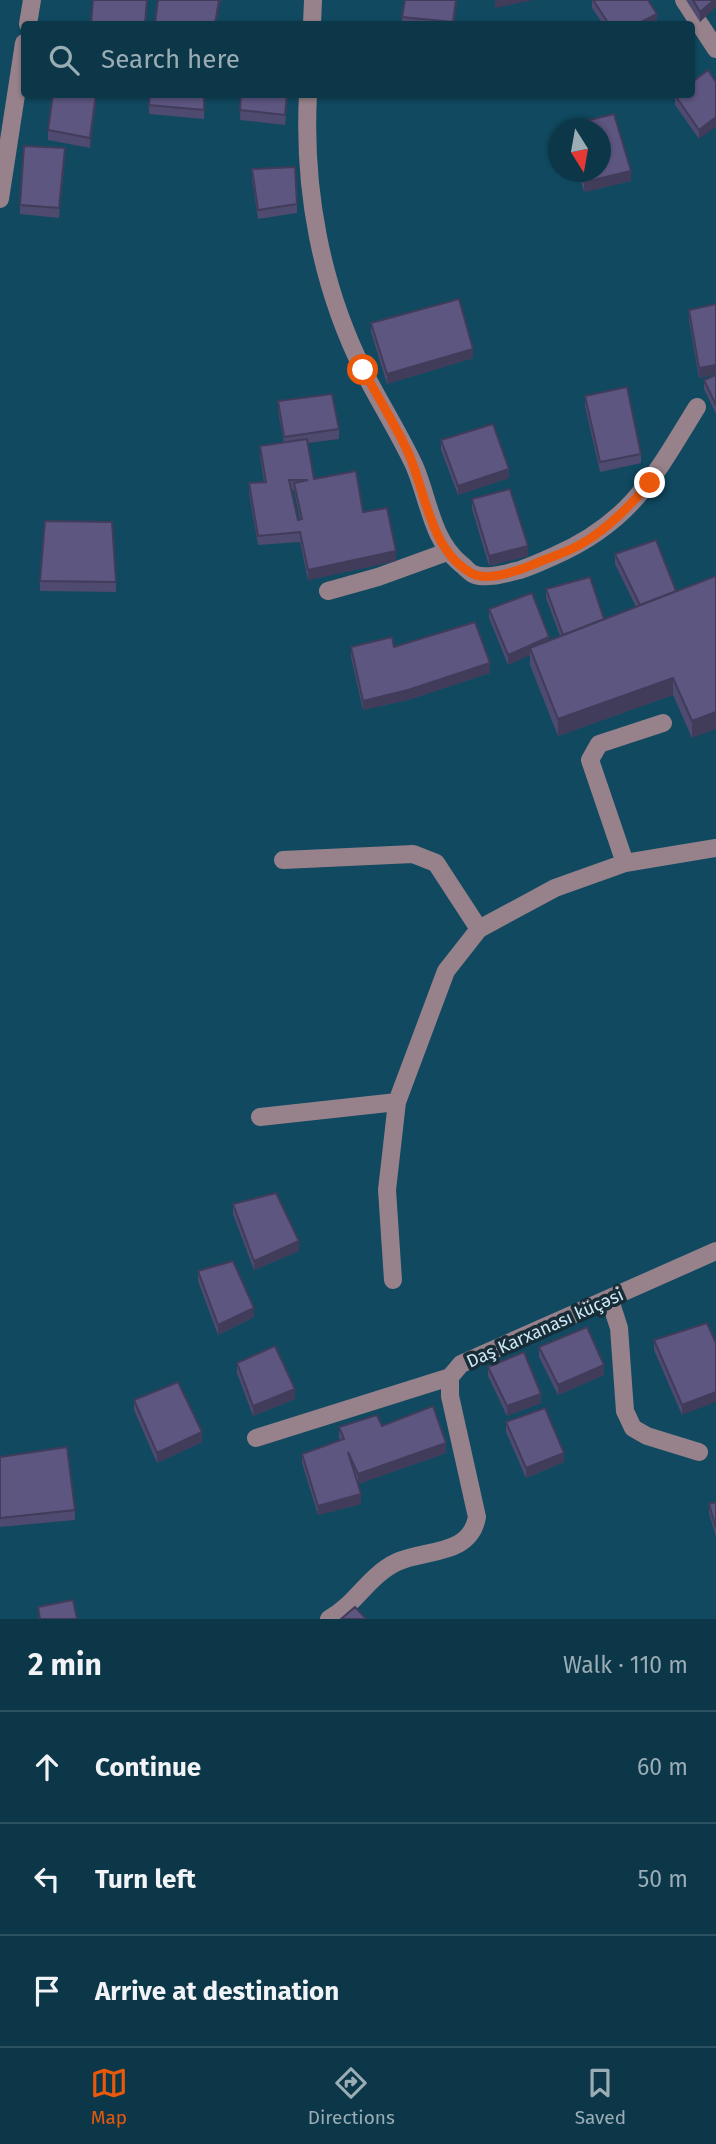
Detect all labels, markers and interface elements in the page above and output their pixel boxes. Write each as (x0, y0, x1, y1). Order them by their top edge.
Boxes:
search box (21, 21, 695, 98)
icon: search (45, 41, 83, 79)
text: Search here (101, 44, 240, 75)
north arrow (548, 119, 611, 182)
route start (347, 354, 378, 385)
route end (634, 467, 665, 498)
street label: Daş Karxanası küçəsi (463, 1284, 627, 1372)
text: 2 min (28, 1647, 102, 1683)
text: Walk · 110 m (563, 1651, 688, 1679)
icon: ahead (28, 1748, 66, 1786)
text: Continue (95, 1752, 201, 1783)
text: 60 m (637, 1753, 688, 1781)
icon: left (28, 1860, 66, 1898)
text: Turn left (95, 1864, 196, 1895)
text: 50 m (638, 1865, 688, 1893)
icon: arrive (28, 1972, 66, 2010)
text: Arrive at destination (95, 1976, 339, 2007)
tab: Map (90, 2064, 128, 2129)
tab: Directions (308, 2064, 395, 2129)
tab: Saved (575, 2064, 626, 2129)

